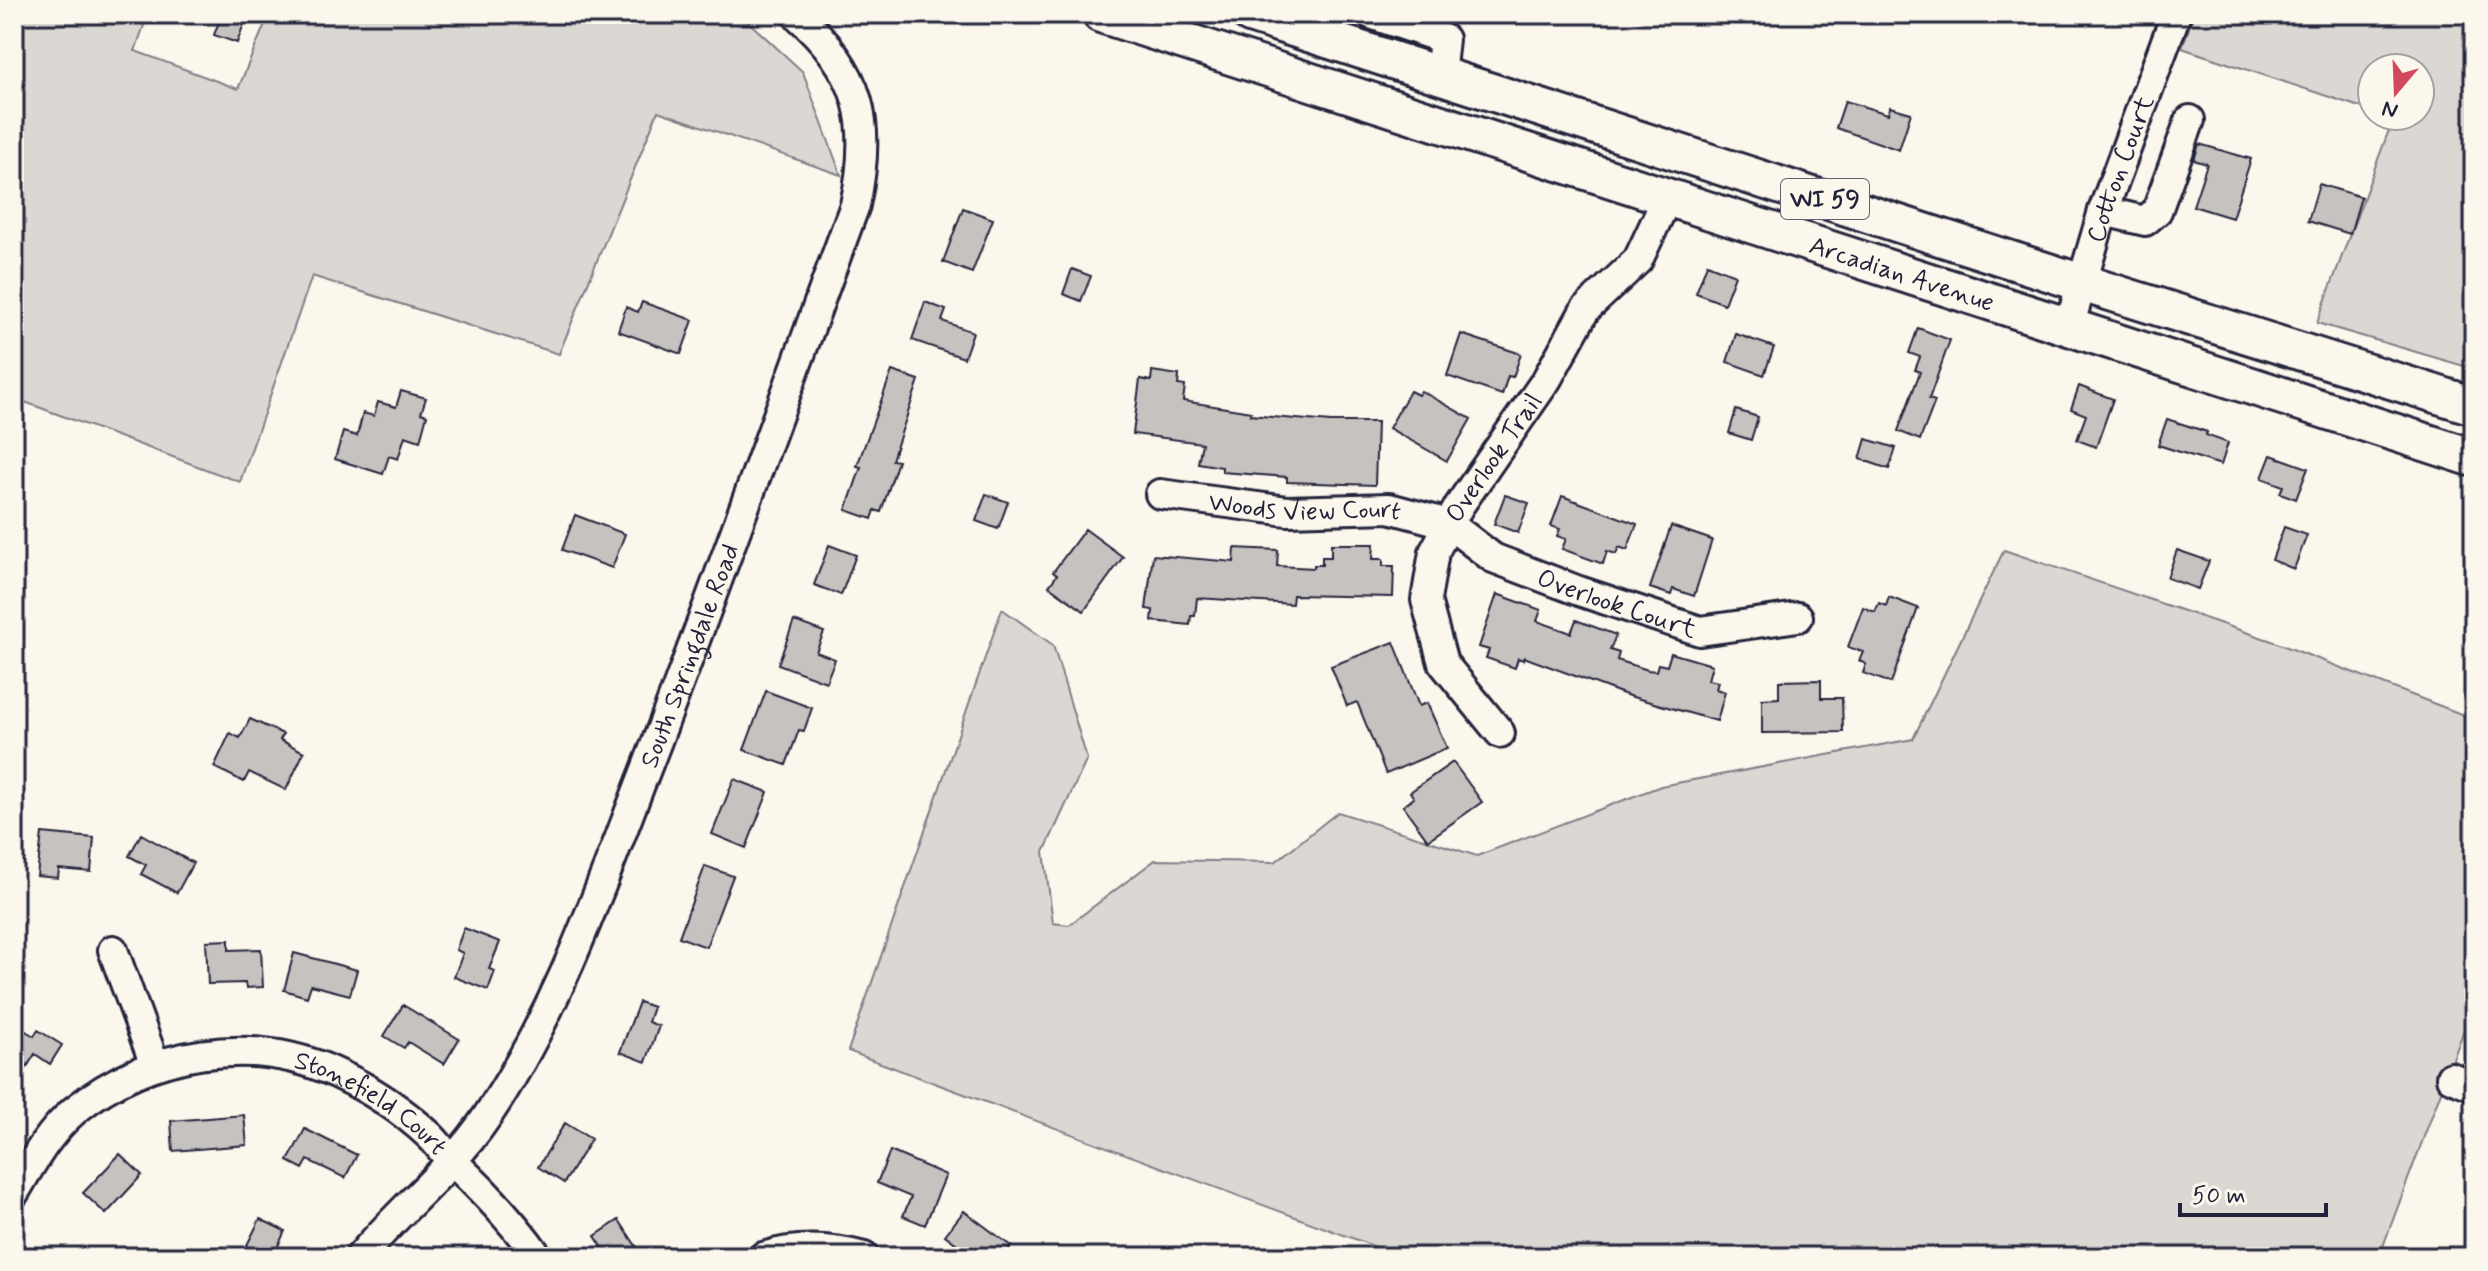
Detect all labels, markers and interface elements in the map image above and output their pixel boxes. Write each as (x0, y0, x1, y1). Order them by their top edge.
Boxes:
north arrow (2356, 52, 2436, 132)
street label: Cotton Court (2080, 91, 2163, 247)
text: N (2379, 93, 2402, 125)
road number: WI 59 (1781, 179, 1869, 219)
street label: Arcadian Avenue (1805, 229, 1998, 321)
street label: Overlook Trail (1438, 387, 1551, 529)
street label: Woods View Court (1206, 486, 1405, 530)
street label: South Springdale Road (633, 540, 748, 773)
street label: Overlook Court (1532, 562, 1701, 648)
street label: Stonefield Court (290, 1044, 455, 1163)
scale bar (2180, 1167, 2326, 1217)
text: 50 m (2192, 1181, 2246, 1212)

